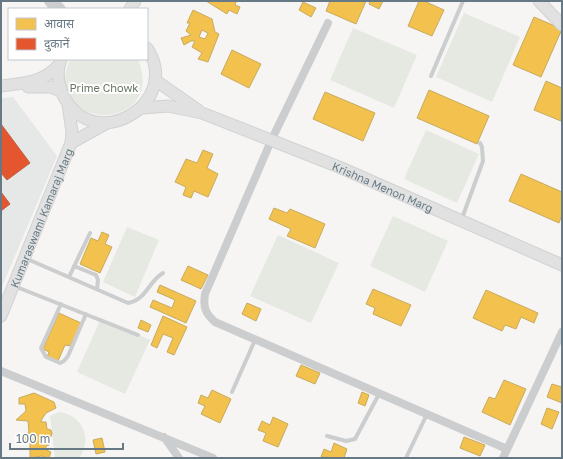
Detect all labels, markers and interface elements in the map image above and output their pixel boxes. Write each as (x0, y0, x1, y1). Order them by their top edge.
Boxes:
legend (8, 8, 148, 60)
text: आवास (44, 16, 75, 31)
text: दुकानें (44, 36, 70, 52)
park label: Prime Chowk (69, 81, 139, 94)
street label: Kumaraswami Kamaraj Marg (7, 146, 75, 289)
street label: Krishna Menon Marg (331, 159, 435, 214)
scale bar (10, 425, 123, 451)
text: 100 m (16, 431, 50, 446)

